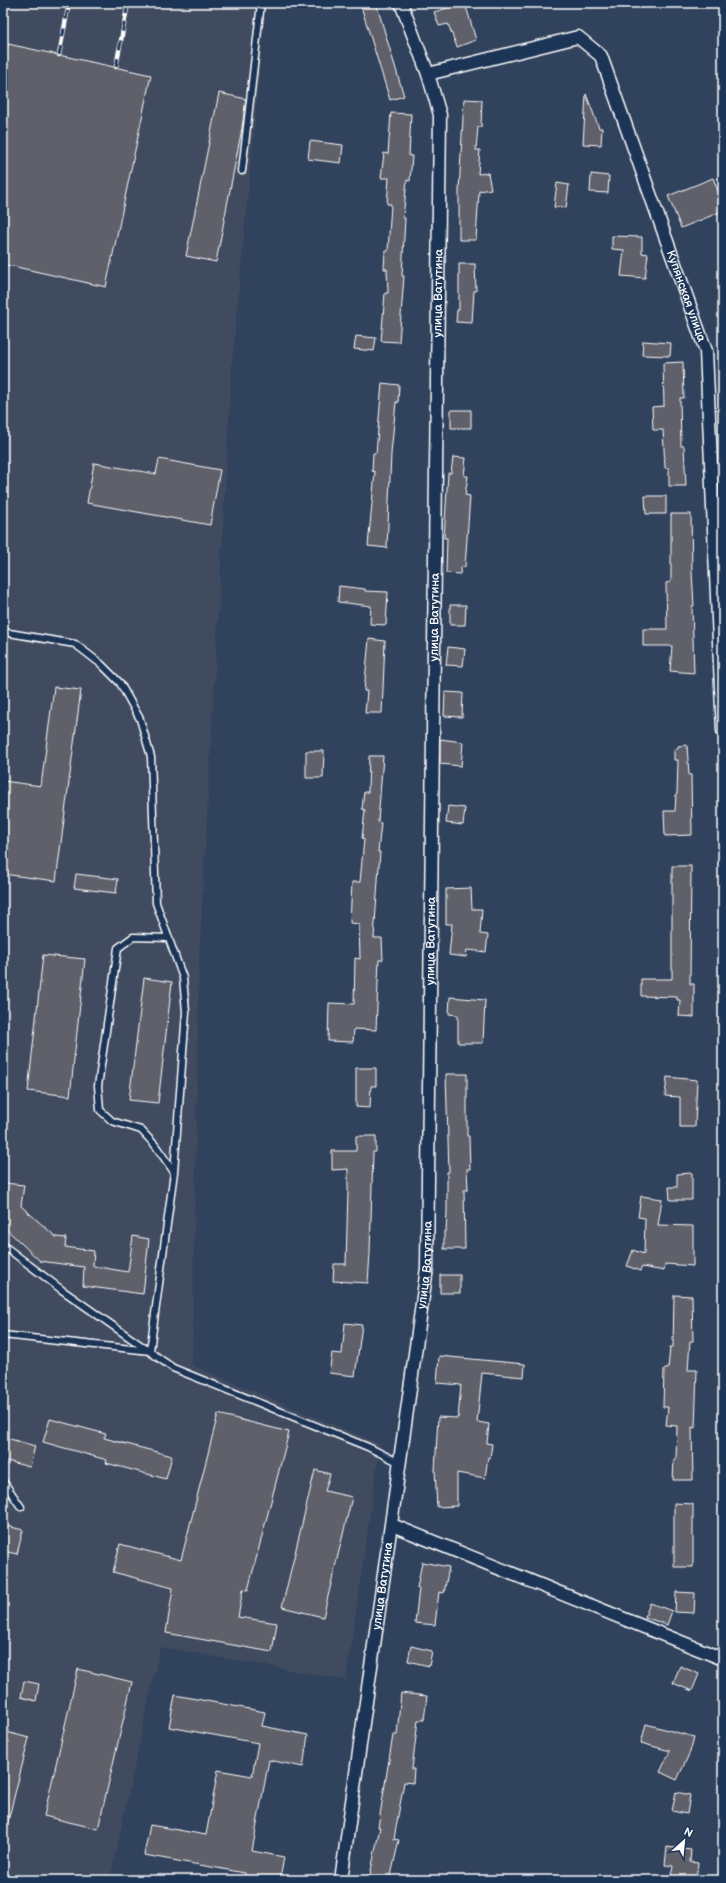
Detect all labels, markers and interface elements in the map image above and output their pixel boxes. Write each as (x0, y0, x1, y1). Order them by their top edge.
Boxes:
street label: Купянская улица (663, 248, 709, 344)
street label: улица Ватутина (430, 249, 446, 337)
street label: улица Ватутина (427, 573, 443, 661)
street label: улица Ватутина (423, 897, 439, 985)
street label: улица Ватутина (414, 1221, 436, 1310)
street label: улица Ватутина (369, 1541, 396, 1631)
north arrow (664, 1821, 704, 1861)
text: N (682, 1825, 695, 1840)

